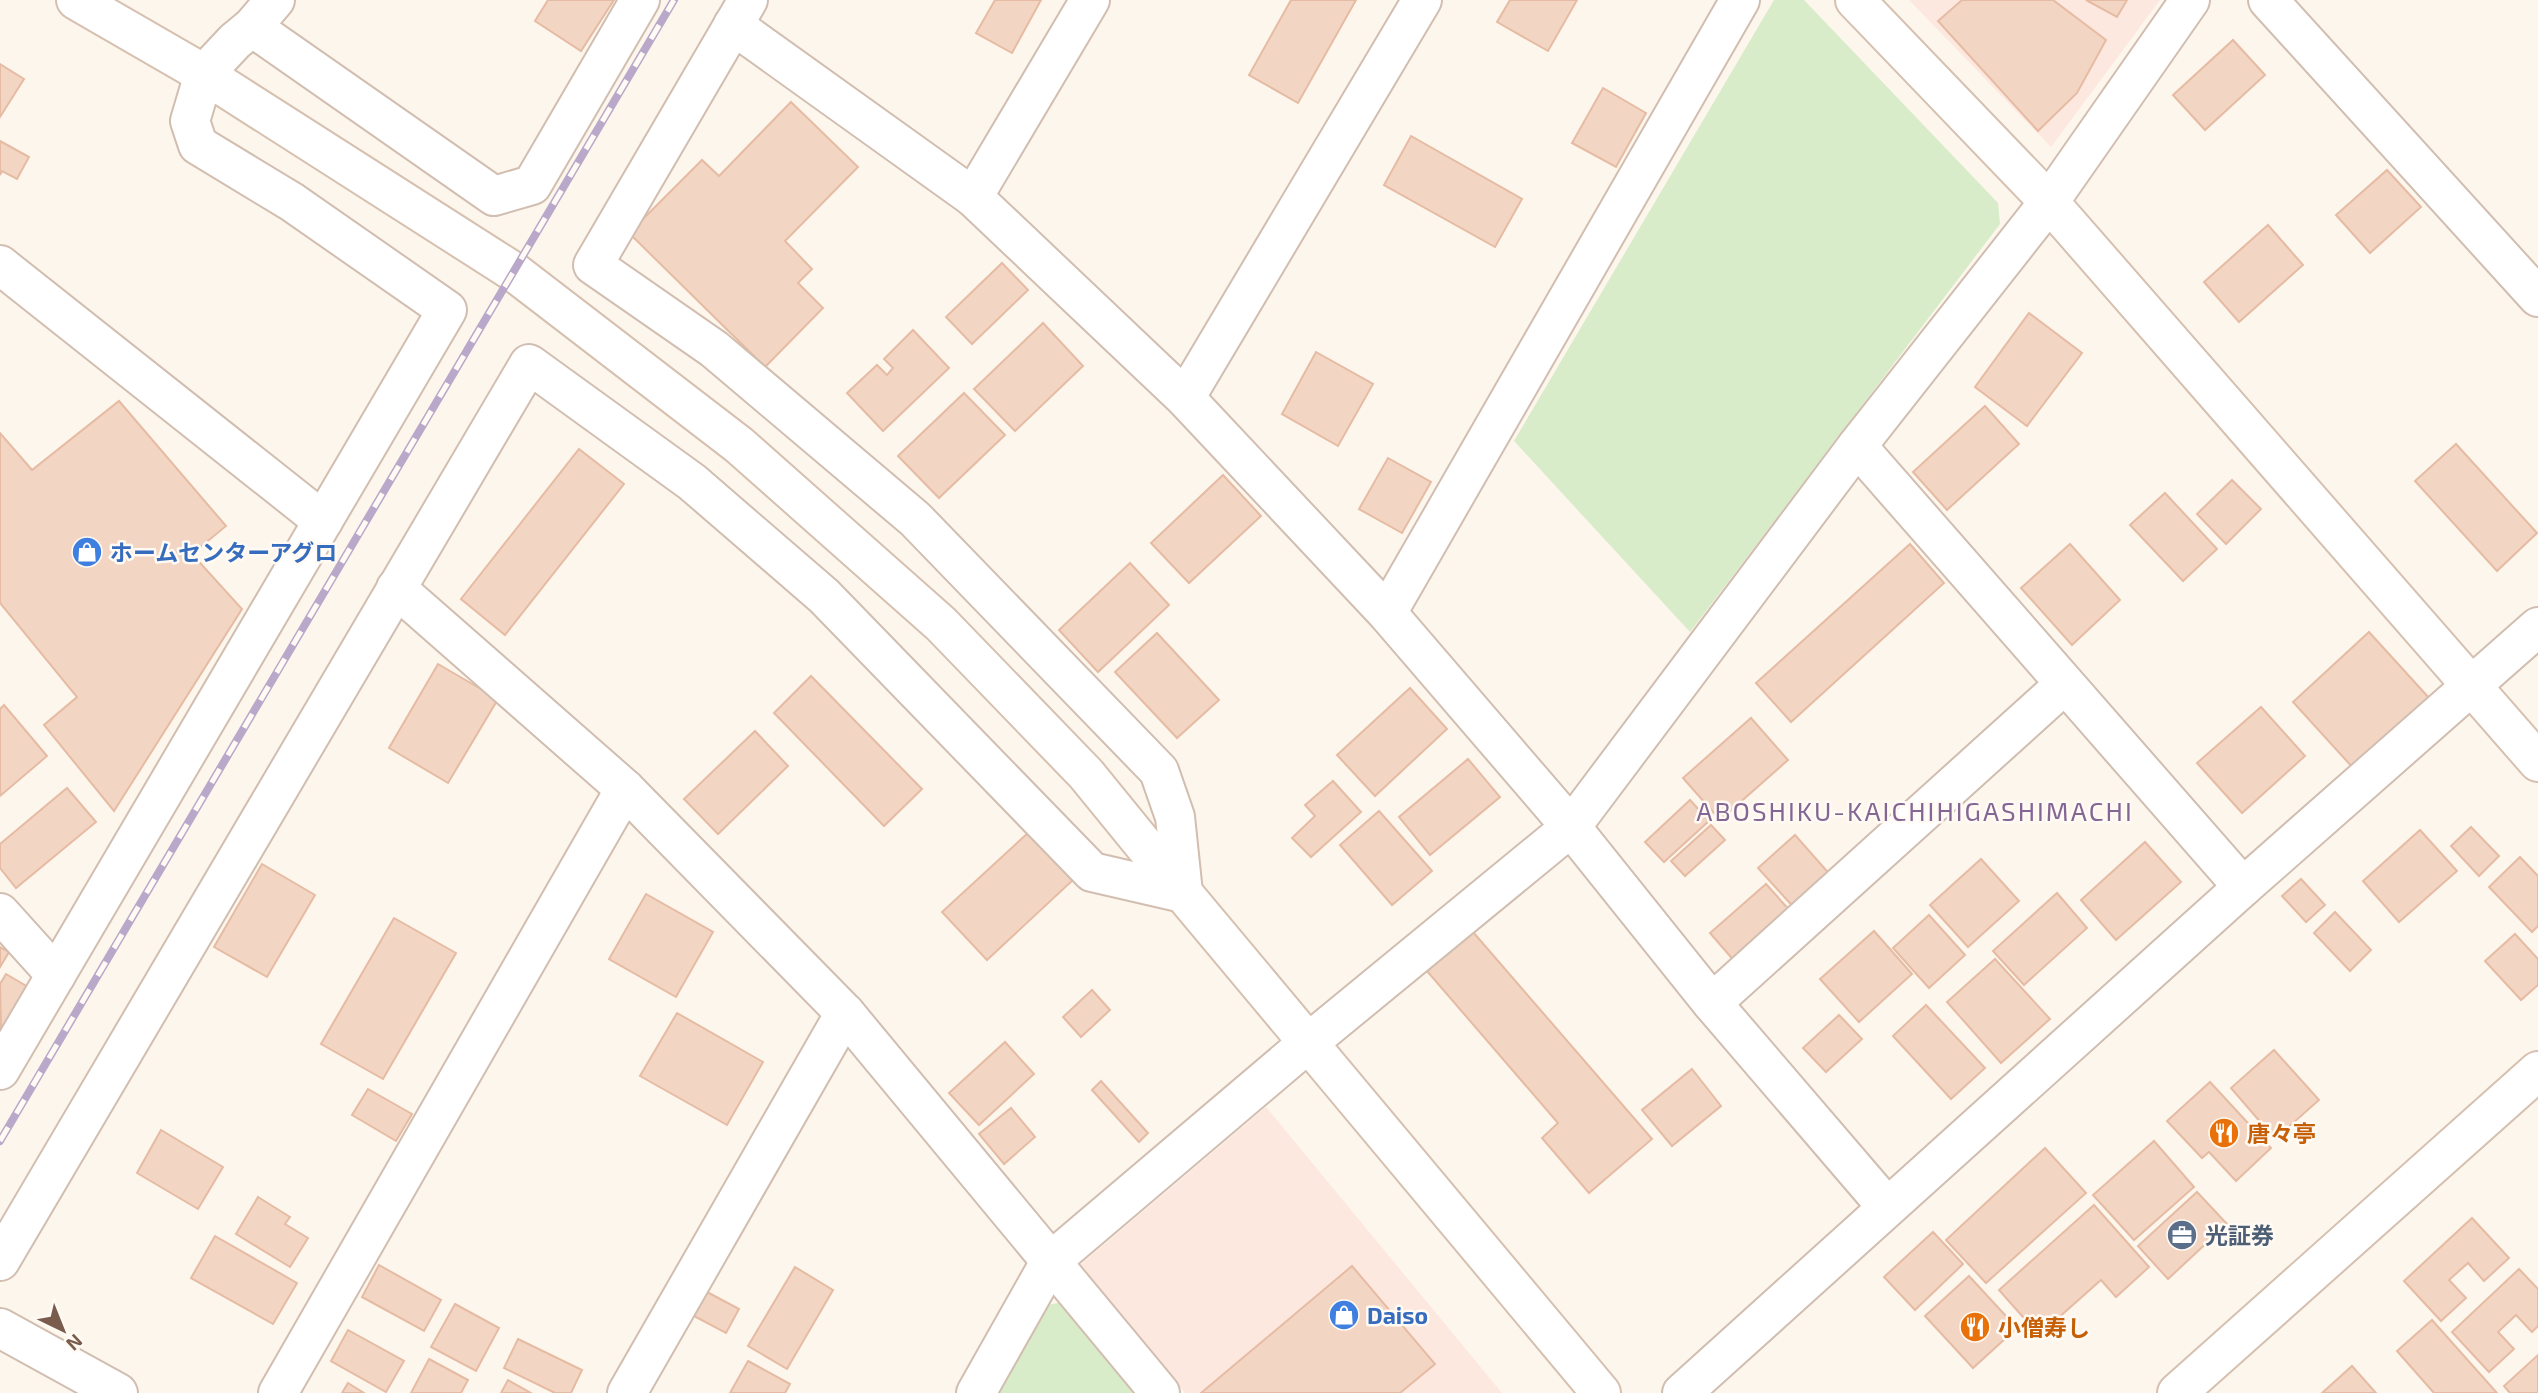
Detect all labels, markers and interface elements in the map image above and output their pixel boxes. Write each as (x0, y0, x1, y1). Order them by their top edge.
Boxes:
shop icon: ホームセンターアグロ (70, 535, 104, 569)
place label: ホームセンターアグロ (110, 538, 337, 566)
district label: ABOSHIKU-KAICHIHIGASHIMACHI (1696, 795, 2134, 826)
restaurant icon: 唐々亭 (2207, 1116, 2241, 1150)
place label: 唐々亭 (2247, 1119, 2316, 1147)
office icon: 光証券 (2165, 1218, 2199, 1252)
place label: 光証券 (2205, 1221, 2274, 1249)
north arrow (28, 1295, 98, 1365)
shop icon: Daiso (1327, 1298, 1361, 1332)
place label: Daiso (1367, 1301, 1428, 1329)
restaurant icon: 小僧寿し (1958, 1310, 1992, 1344)
place label: 小僧寿し (1998, 1313, 2090, 1341)
text: N (62, 1330, 88, 1356)

